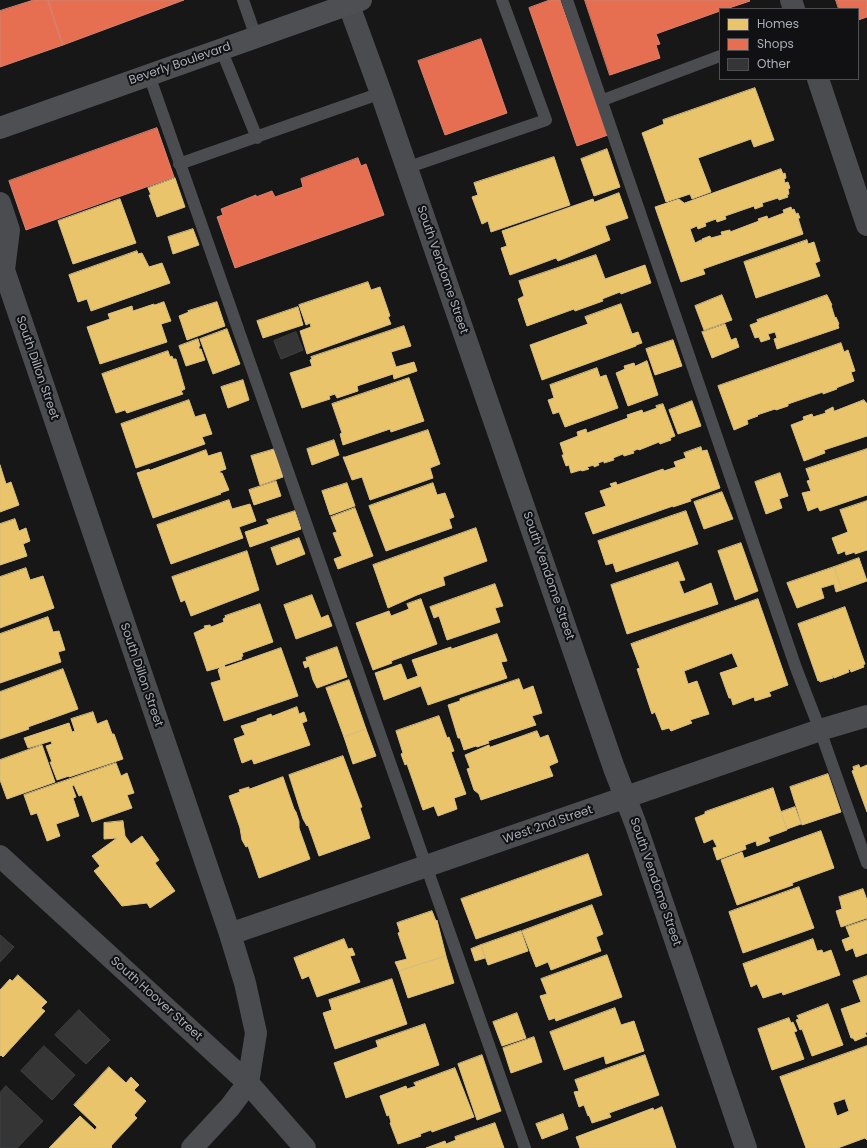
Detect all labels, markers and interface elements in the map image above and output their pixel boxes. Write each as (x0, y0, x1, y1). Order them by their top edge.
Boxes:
legend (719, 8, 859, 80)
text: Homes (757, 15, 799, 32)
text: Shops (757, 35, 794, 52)
street label: Beverly Boulevard (127, 40, 233, 88)
text: Other (757, 55, 790, 72)
street label: South Vendome Street (413, 204, 471, 336)
street label: South Dillon Street (12, 314, 62, 422)
street label: South Vendome Street (519, 510, 577, 642)
street label: South Dillon Street (116, 621, 166, 729)
street label: West 2nd Street (501, 803, 595, 847)
street label: South Vendome Street (626, 816, 684, 948)
street label: South Hoover Street (107, 954, 205, 1044)

